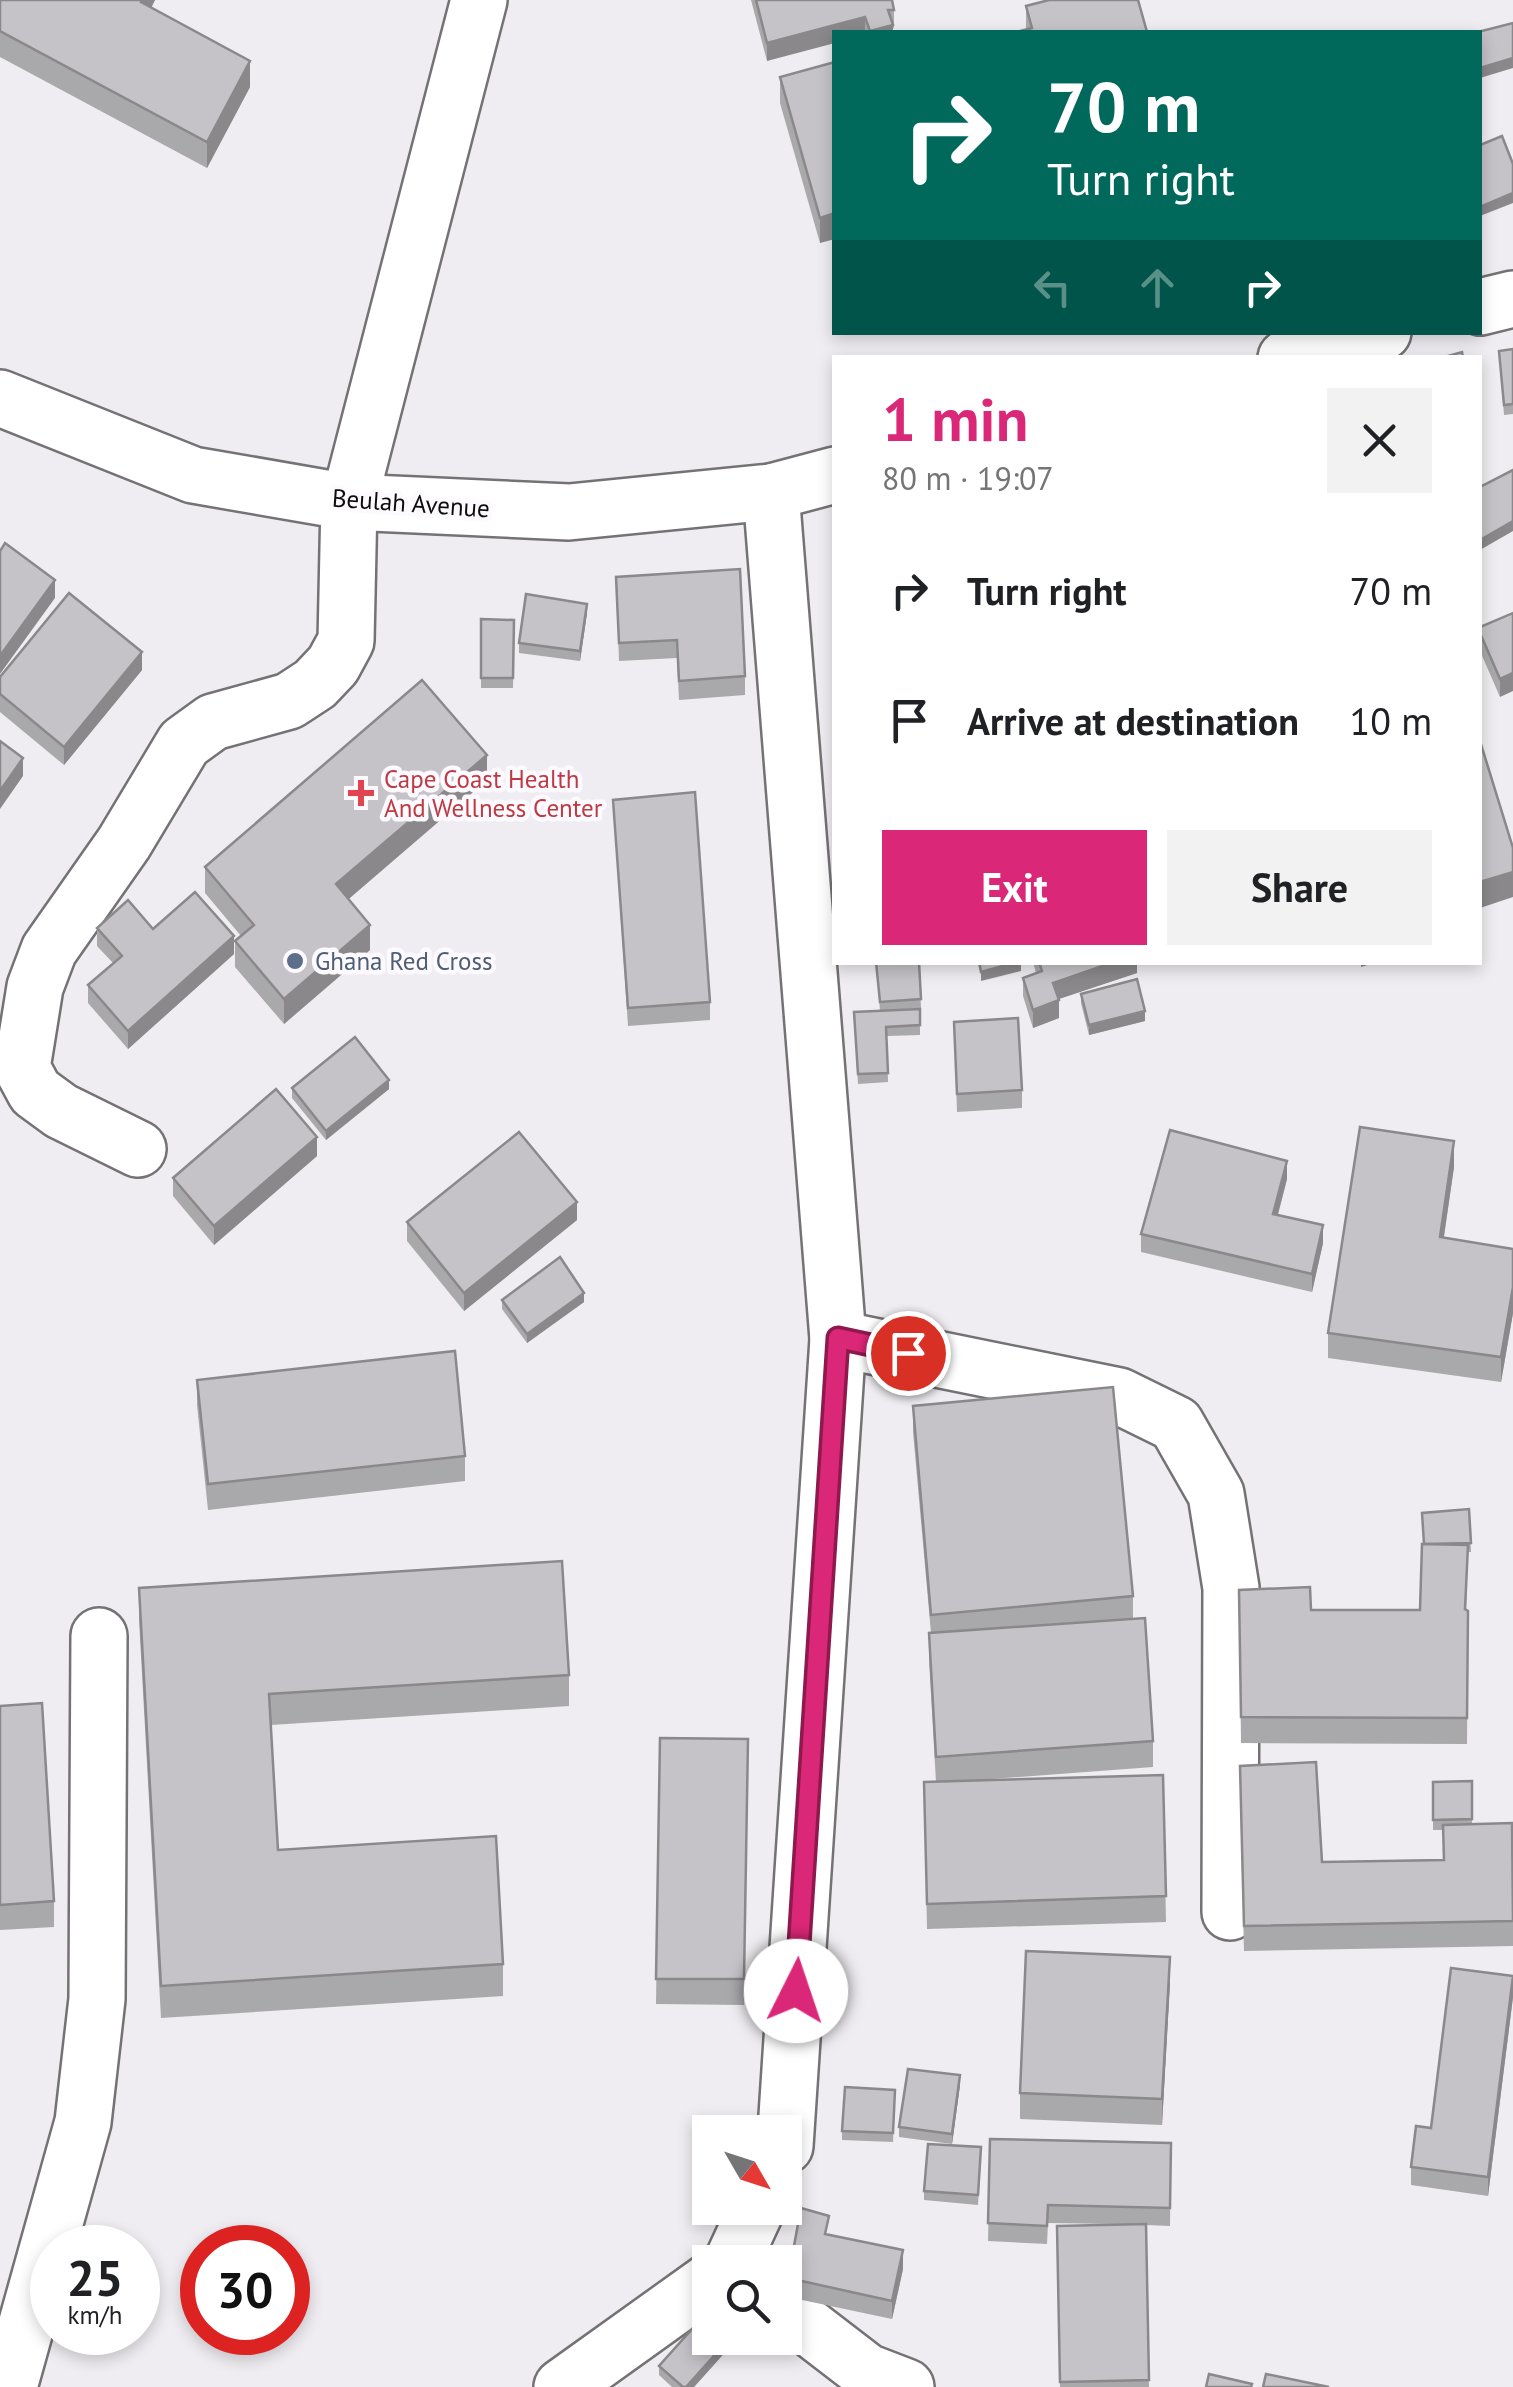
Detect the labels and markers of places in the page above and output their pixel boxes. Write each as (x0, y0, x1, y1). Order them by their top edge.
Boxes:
place label: Cape Coast Health And Wellness Center (384, 763, 603, 824)
marker: Cape Coast Health And Wellness Center (348, 780, 374, 806)
place label: Ghana Red Cross (315, 945, 492, 977)
marker: Ghana Red Cross (284, 950, 306, 972)
pin (866, 1311, 951, 1396)

